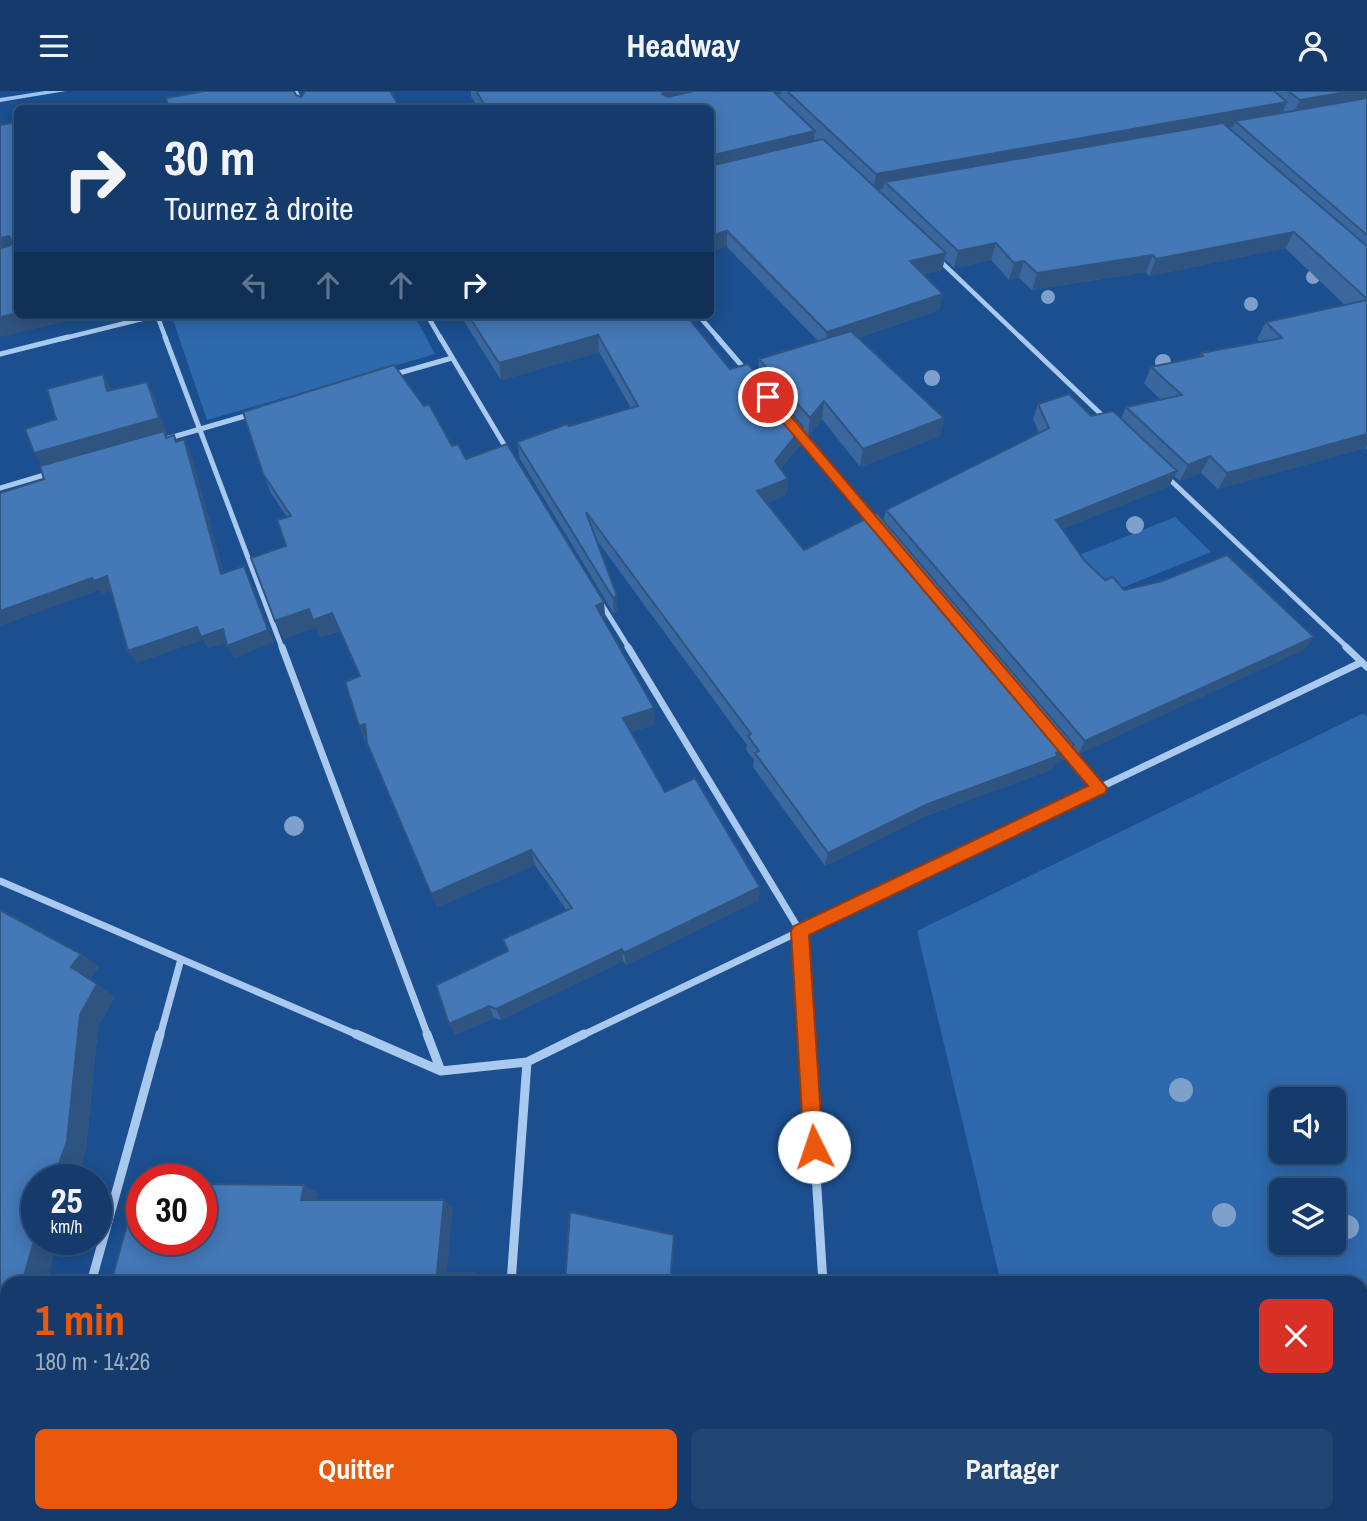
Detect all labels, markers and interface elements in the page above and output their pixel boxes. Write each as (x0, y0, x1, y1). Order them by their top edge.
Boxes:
text: Headway (627, 24, 740, 67)
icon: menu (35, 27, 73, 65)
icon: person (1294, 27, 1332, 65)
text: 30 m (164, 124, 256, 190)
icon: right (49, 133, 140, 224)
text: Tournez à droite (164, 187, 354, 230)
icon: left (236, 266, 274, 304)
icon: ahead (309, 266, 347, 304)
icon: ahead (382, 266, 420, 304)
icon: right (455, 266, 493, 304)
pin (738, 367, 798, 427)
icon: arrive (749, 378, 787, 416)
map controls (1269, 1087, 1346, 1255)
button: sound (1269, 1087, 1346, 1164)
position arrow (777, 1110, 851, 1184)
speed limit sign: 30 (126, 1164, 217, 1255)
text: 25 (51, 1177, 82, 1224)
button: layers (1269, 1178, 1346, 1255)
text: km/h (51, 1214, 83, 1239)
text: 1 min (35, 1292, 125, 1348)
button: close (1259, 1299, 1333, 1373)
text: 180 m · 14:26 (35, 1346, 150, 1377)
button: Quitter (35, 1429, 677, 1509)
button: Partager (691, 1429, 1333, 1509)

